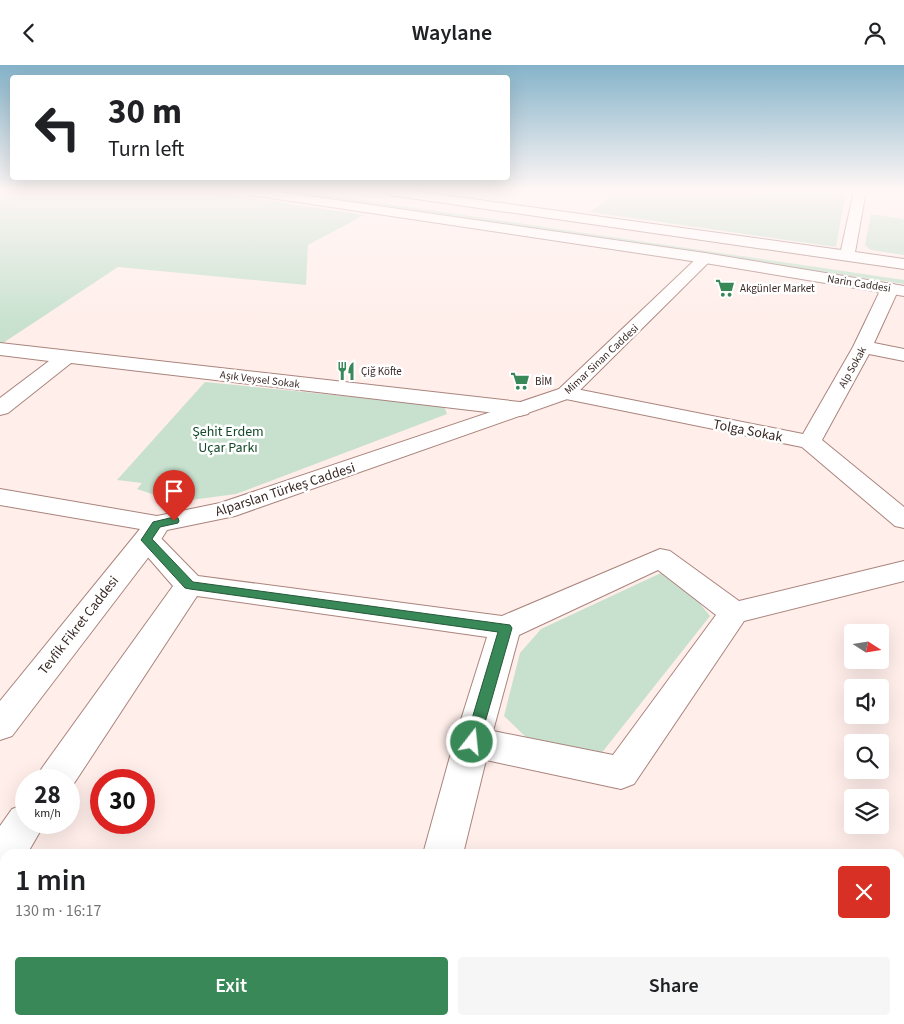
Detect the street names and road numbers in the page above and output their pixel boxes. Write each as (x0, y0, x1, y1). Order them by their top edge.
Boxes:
street label: Narin Caddesi (826, 271, 892, 296)
street label: Mimar Sinan Caddesi (561, 321, 642, 398)
street label: Alp Sokak (835, 343, 870, 391)
street label: Aşık Veysel Sokak (219, 367, 301, 392)
street label: Tolga Sokak (711, 414, 784, 448)
street label: Alparslan Türkeş Caddesi (213, 458, 358, 522)
street label: Tevfik Fikret Caddesi (34, 572, 124, 679)

